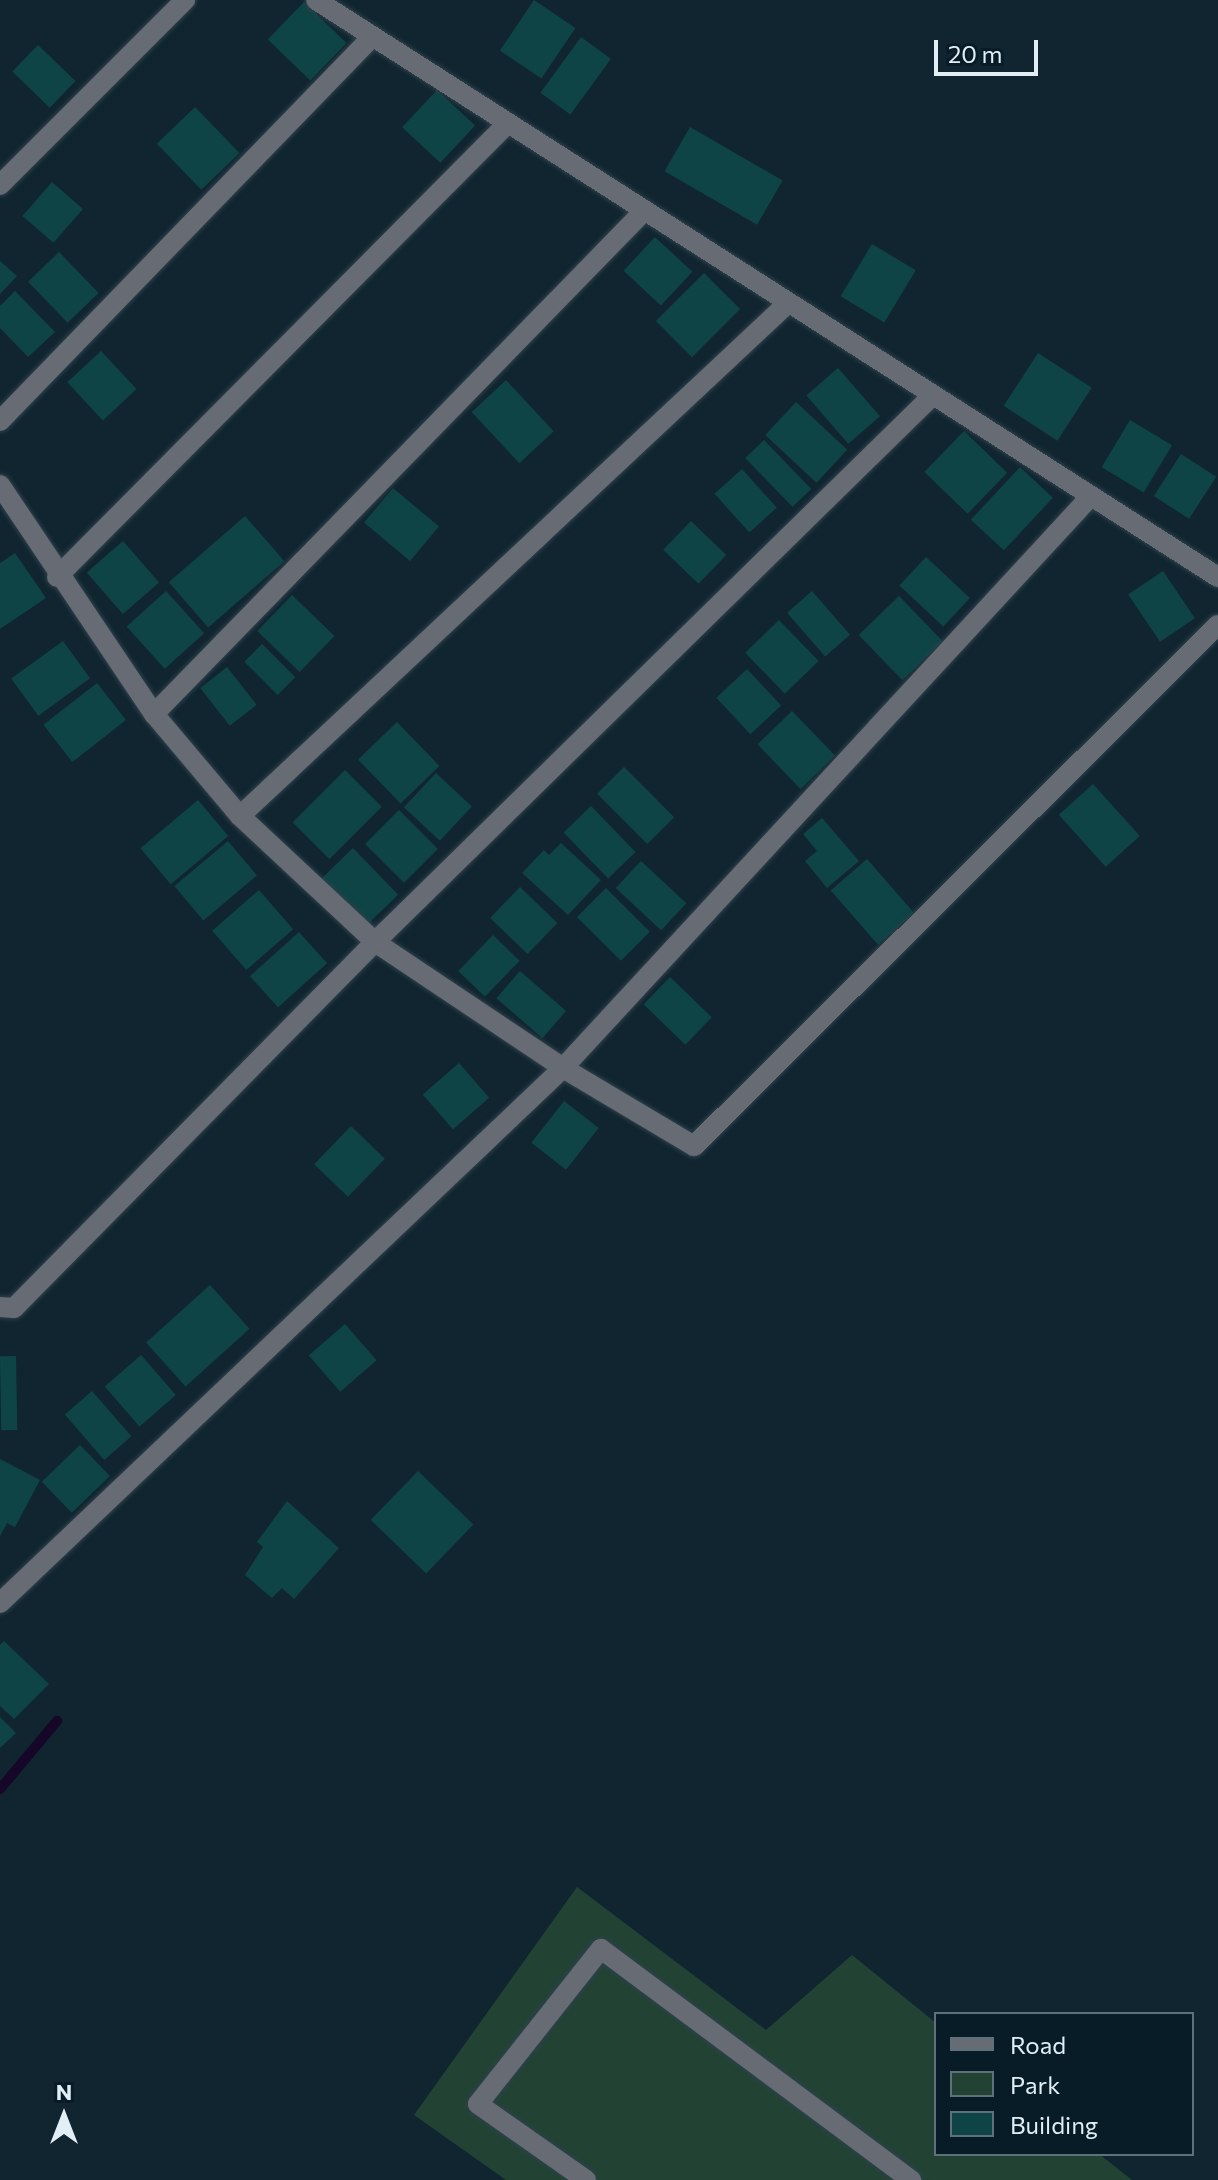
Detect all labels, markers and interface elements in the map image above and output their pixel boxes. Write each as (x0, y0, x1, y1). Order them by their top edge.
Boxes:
scale bar (938, 24, 1042, 74)
text: 20 m (948, 39, 1002, 68)
legend (934, 2012, 1194, 2156)
text: Road (1010, 2030, 1066, 2059)
text: Park (1010, 2070, 1060, 2099)
north arrow (24, 2076, 104, 2156)
text: N (56, 2078, 72, 2105)
text: Building (1010, 2110, 1098, 2139)

